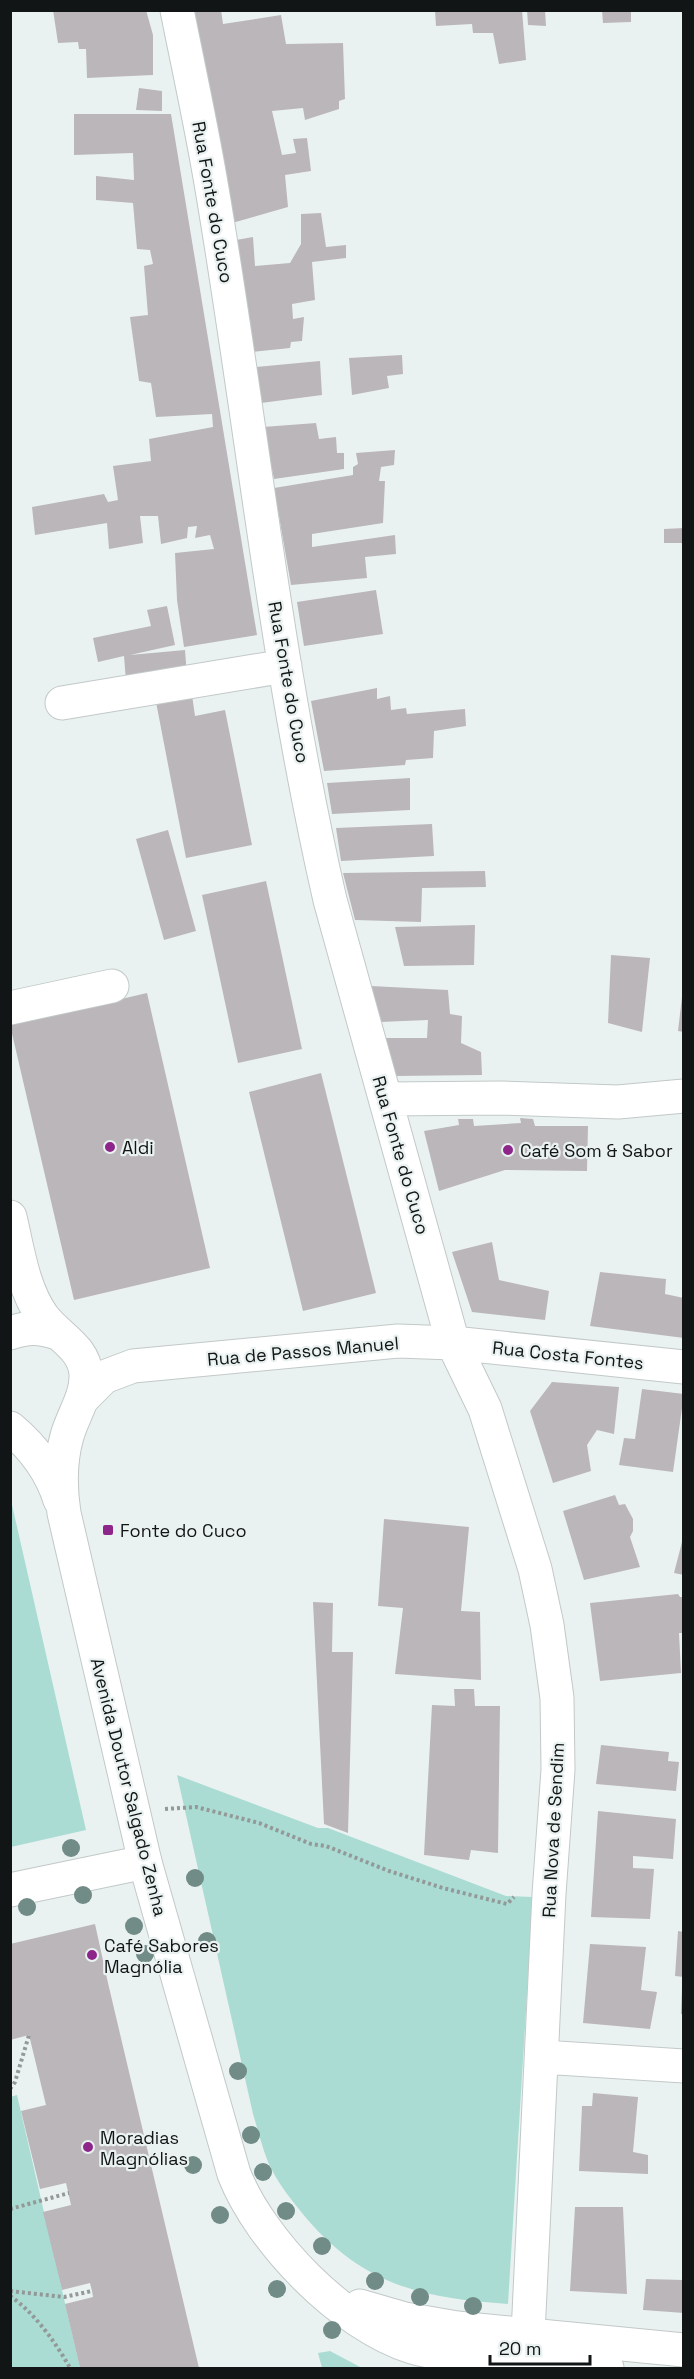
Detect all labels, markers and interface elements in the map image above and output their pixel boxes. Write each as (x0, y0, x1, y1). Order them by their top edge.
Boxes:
street label: Rua Fonte do Cuco (187, 119, 239, 285)
street label: Rua Fonte do Cuco (263, 599, 315, 765)
street label: Rua Fonte do Cuco (367, 1073, 435, 1237)
place label: Aldi (122, 1136, 154, 1159)
place label: Café Som & Sabor (520, 1139, 673, 1162)
marker: Aldi (103, 1140, 117, 1154)
marker: Café Som & Sabor (501, 1143, 515, 1157)
street label: Rua de Passos Manuel (206, 1331, 400, 1371)
street label: Rua Costa Fontes (491, 1336, 645, 1374)
place label: Fonte do Cuco (120, 1519, 247, 1542)
marker: Fonte do Cuco (101, 1523, 115, 1537)
street label: Avenida Doutor Salgado Zenha (86, 1655, 172, 1919)
street label: Rua Nova de Sendim (537, 1742, 569, 1918)
place label: Café Sabores Magnólia (104, 1934, 219, 1978)
marker: Café Sabores Magnólia (85, 1948, 99, 1962)
place label: Moradias Magnólias (100, 2126, 188, 2170)
marker: Moradias Magnólias (81, 2140, 95, 2154)
scale bar (490, 2328, 590, 2366)
text: 20 m (499, 2337, 542, 2360)

